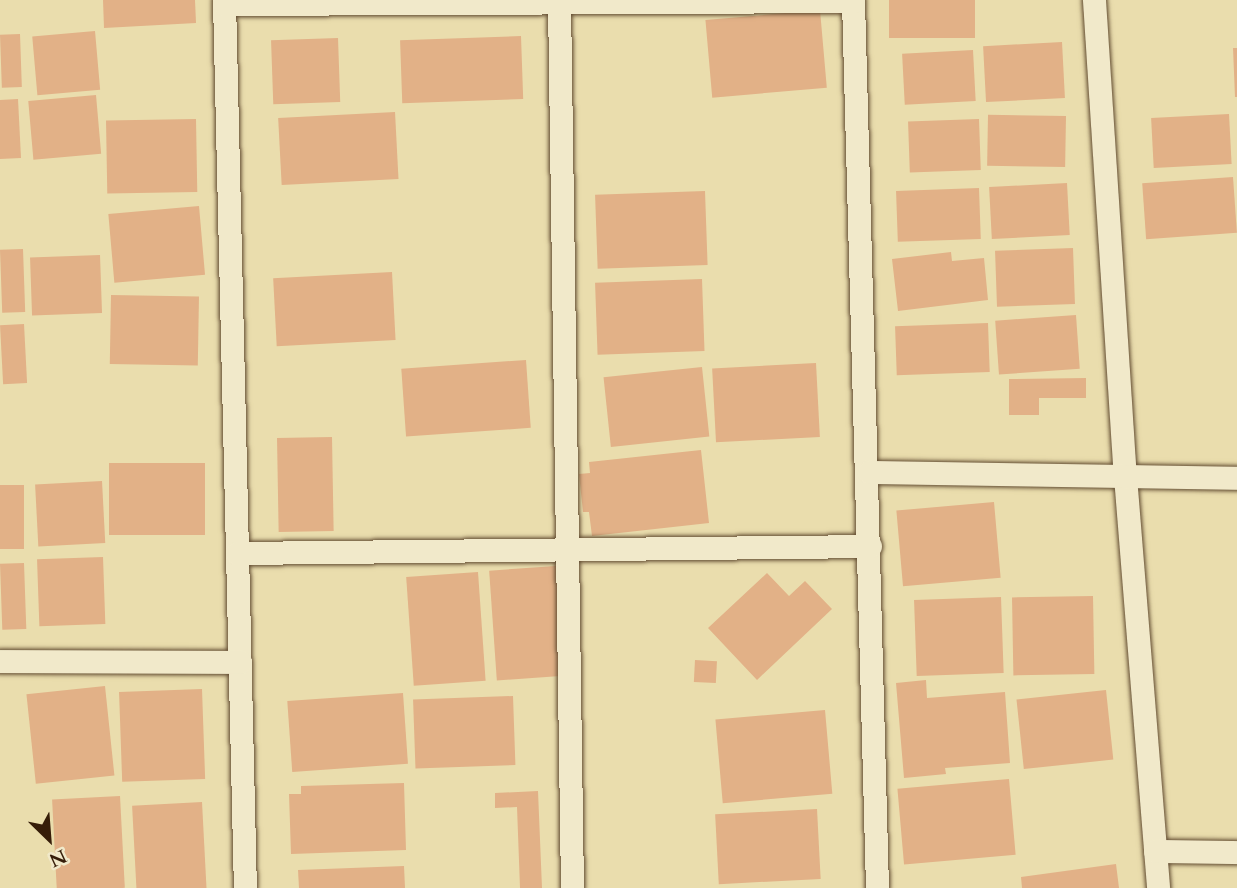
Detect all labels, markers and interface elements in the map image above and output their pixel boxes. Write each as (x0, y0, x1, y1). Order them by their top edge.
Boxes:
north arrow (14, 804, 84, 874)
text: N (45, 843, 71, 873)

